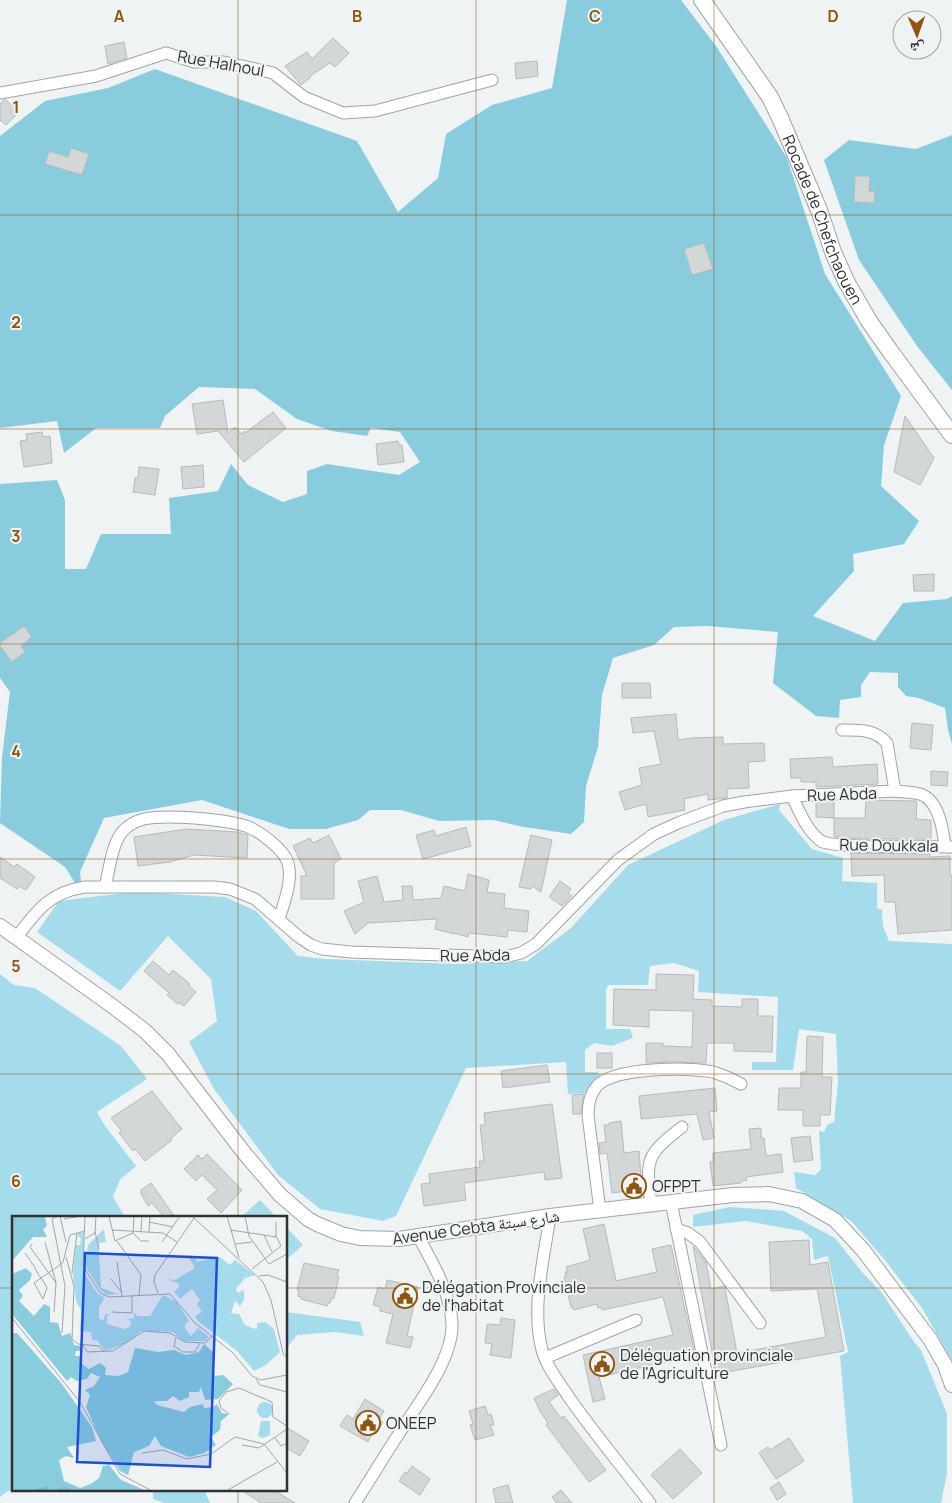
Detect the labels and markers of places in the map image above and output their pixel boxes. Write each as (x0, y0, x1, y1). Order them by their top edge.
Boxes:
public building icon: OFPPT (621, 1173, 647, 1199)
place label: OFPPT (652, 1175, 701, 1197)
place label: Délégation Provinciale de l'habitat (422, 1276, 586, 1316)
public building icon: Délégation Provinciale de l'habitat (392, 1283, 418, 1309)
place label: Déléguation provinciale de l'Agriculture (620, 1344, 793, 1384)
public building icon: Déléguation provinciale de l'Agriculture (589, 1351, 615, 1377)
public building icon: ONEEP (355, 1410, 381, 1436)
place label: ONEEP (386, 1412, 437, 1434)

